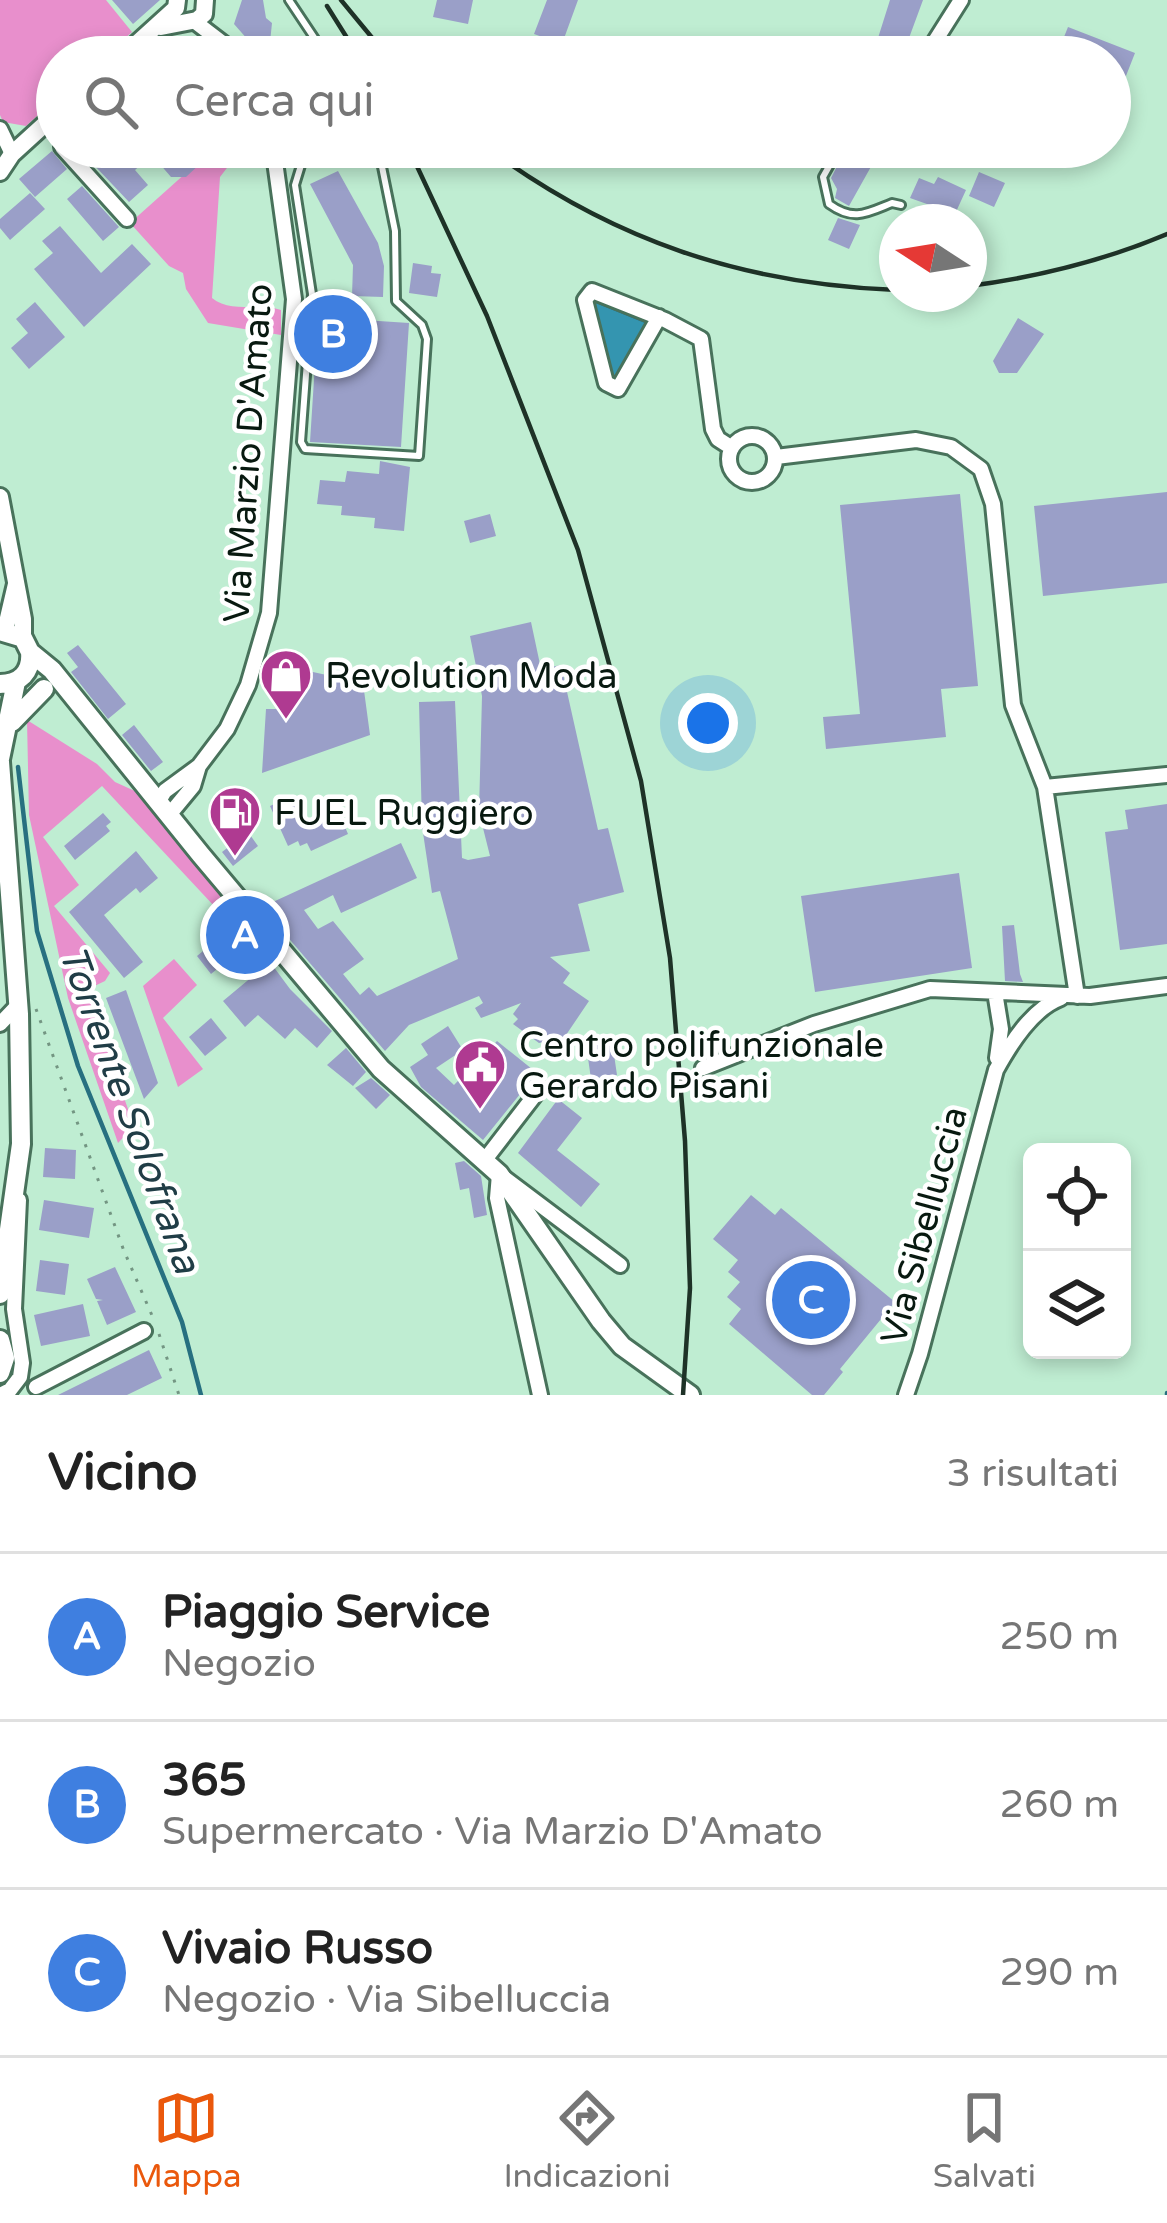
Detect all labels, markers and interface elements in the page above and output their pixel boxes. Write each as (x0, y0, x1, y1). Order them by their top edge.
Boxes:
search box (36, 36, 1131, 168)
icon: search (78, 69, 144, 135)
text: Cerca qui (174, 75, 375, 129)
north arrow (879, 204, 987, 312)
street label: Via Marzio D'Amato (215, 282, 282, 624)
pin: B (294, 289, 372, 379)
shop icon: Revolution Moda (258, 647, 314, 721)
place label: Revolution Moda (325, 655, 617, 698)
your location (678, 693, 738, 753)
fuel station icon: FUEL Ruggiero (207, 784, 263, 858)
place label: FUEL Ruggiero (274, 792, 534, 835)
pin: A (206, 890, 284, 980)
water label: Torrente Solofrana (49, 939, 211, 1281)
place label: Centro polifunzionale Gerardo Pisani (519, 1024, 884, 1108)
public building icon: Centro polifunzionale Gerardo Pisani (452, 1037, 508, 1111)
street label: Via Sibelluccia (872, 1102, 977, 1349)
map controls (1023, 1143, 1131, 1359)
button: locate (1023, 1143, 1131, 1251)
button: layers (1023, 1251, 1131, 1359)
pin: C (772, 1255, 850, 1345)
text: Vicino (48, 1442, 198, 1504)
text: 3 risultati (947, 1450, 1119, 1497)
text: Piaggio Service (162, 1586, 490, 1640)
text: A (72, 1613, 102, 1660)
text: 250 m (1000, 1613, 1119, 1660)
text: Negozio (162, 1640, 316, 1687)
text: 365 (162, 1754, 247, 1808)
text: B (73, 1781, 101, 1828)
text: 260 m (1000, 1781, 1119, 1828)
text: Supermercato · Via Marzio D'Amato (162, 1808, 823, 1855)
text: Vivaio Russo (162, 1922, 433, 1976)
text: C (73, 1949, 101, 1996)
text: 290 m (1000, 1949, 1119, 1996)
text: Negozio · Via Sibelluccia (162, 1976, 611, 2023)
tab: Mappa (131, 2085, 242, 2196)
tab: Indicazioni (503, 2085, 671, 2196)
tab: Salvati (933, 2085, 1036, 2196)

